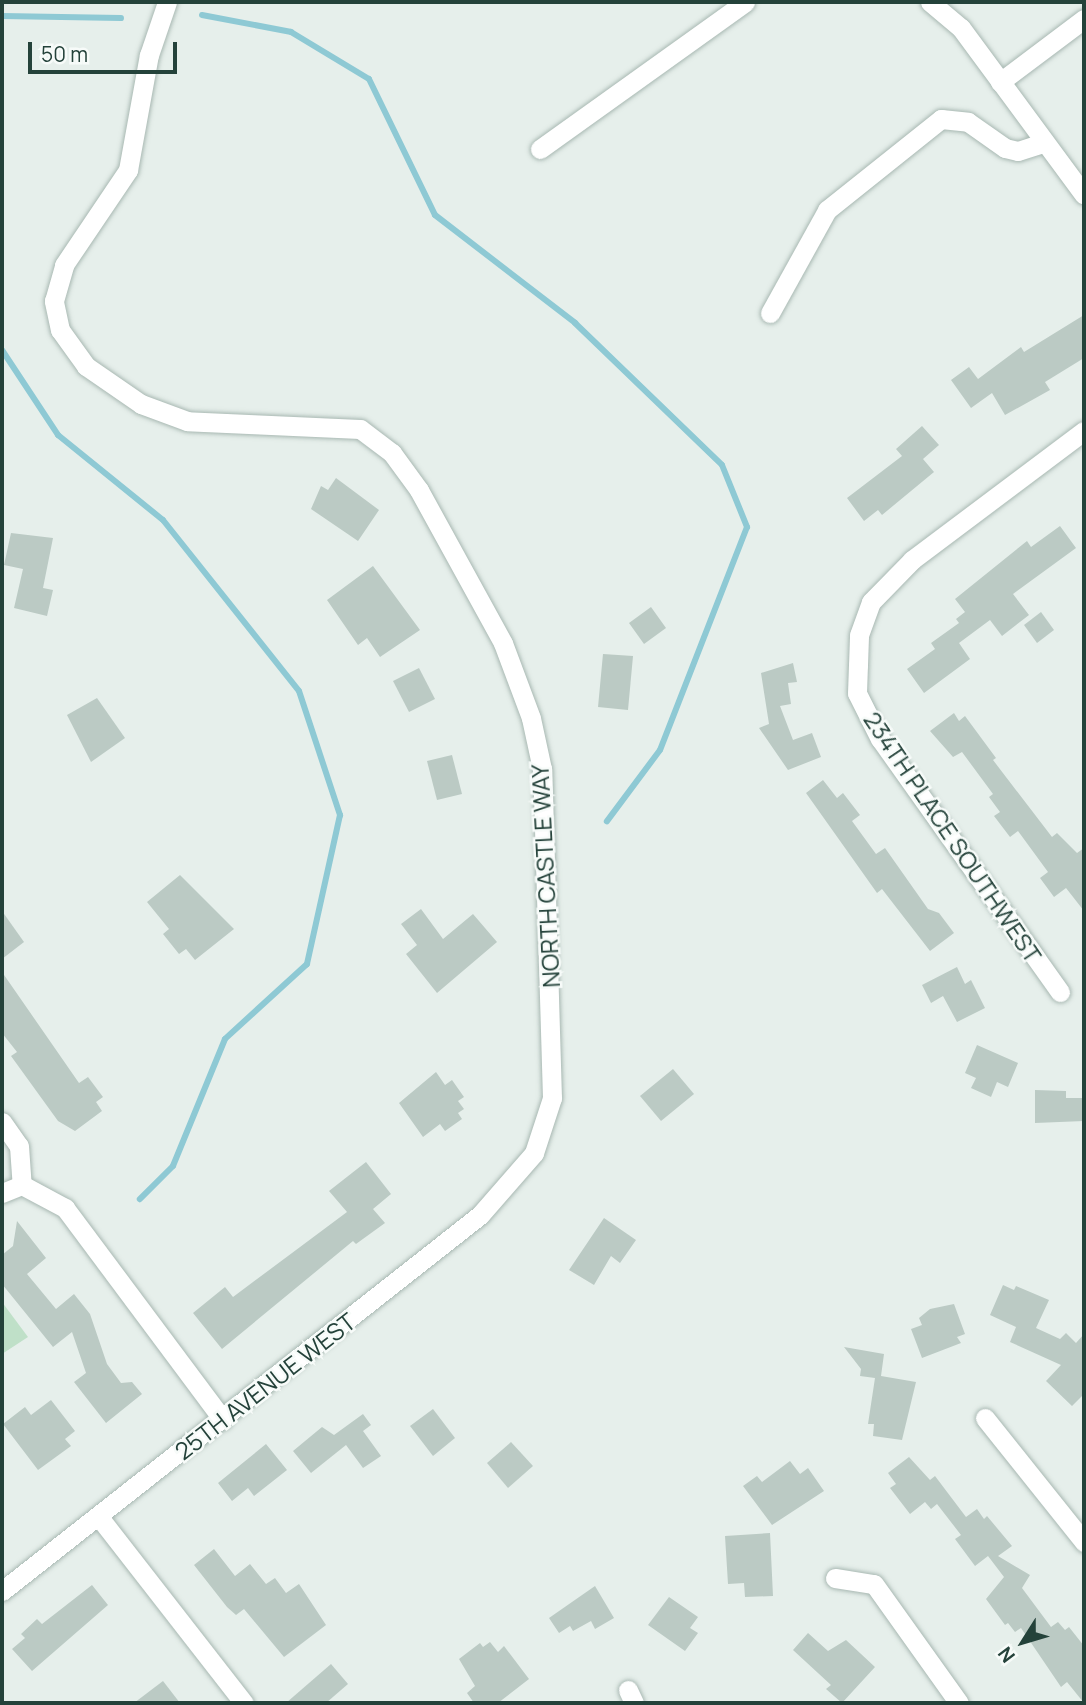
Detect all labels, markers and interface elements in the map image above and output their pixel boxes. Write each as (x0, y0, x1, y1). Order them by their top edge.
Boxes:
scale bar (32, 28, 180, 72)
text: 50 m (41, 40, 88, 68)
street label: 234TH PLACE SOUTHWEST (858, 706, 1048, 968)
street label: NORTH CASTLE WAY (525, 764, 565, 988)
street label: 25TH AVENUE WEST (169, 1307, 361, 1465)
north arrow (988, 1607, 1058, 1677)
text: N (992, 1641, 1021, 1668)

